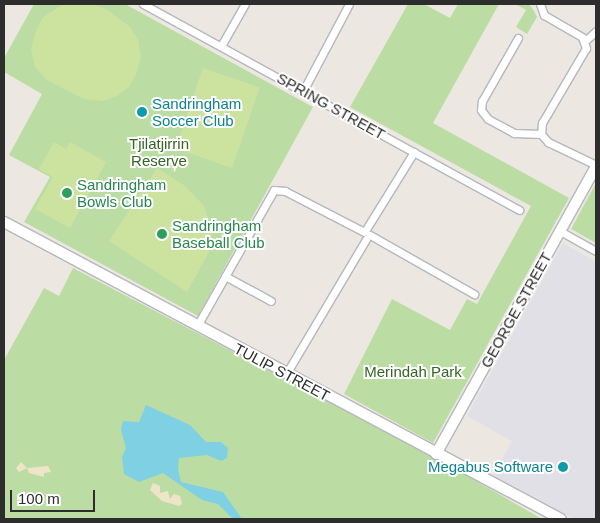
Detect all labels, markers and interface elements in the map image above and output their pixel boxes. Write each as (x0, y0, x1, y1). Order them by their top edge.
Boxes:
street label: SPRING STREET (274, 69, 388, 143)
place label: Sandringham Soccer Club (152, 94, 241, 129)
marker: Sandringham Soccer Club (136, 106, 148, 118)
park label: Tjilatjirrin Reserve (129, 134, 189, 169)
place label: Sandringham Bowls Club (77, 175, 166, 210)
marker: Sandringham Bowls Club (61, 187, 73, 199)
place label: Sandringham Baseball Club (172, 216, 265, 251)
marker: Sandringham Baseball Club (156, 228, 168, 240)
street label: GEORGE STREET (477, 249, 555, 371)
street label: TULIP STREET (231, 339, 333, 405)
park label: Merindah Park (364, 363, 462, 381)
place label: Megabus Software (428, 458, 553, 476)
marker: Megabus Software (557, 461, 569, 473)
scale bar (12, 480, 98, 512)
text: 100 m (18, 490, 60, 507)

